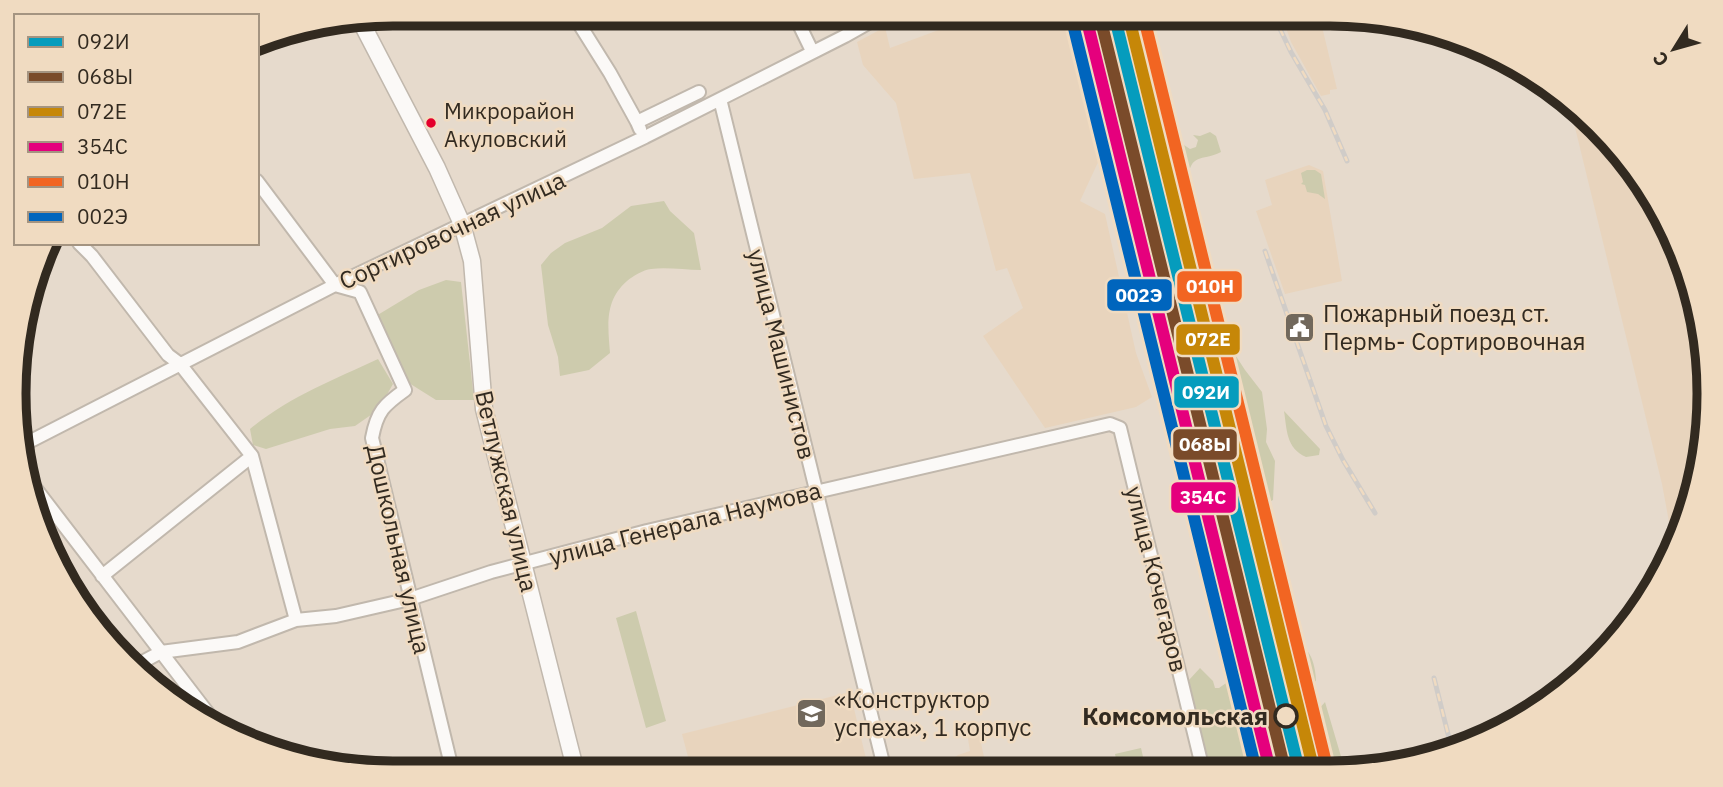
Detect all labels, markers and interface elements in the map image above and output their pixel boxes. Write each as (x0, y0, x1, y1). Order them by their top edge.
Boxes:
legend (14, 14, 259, 245)
north arrow (1639, 14, 1709, 84)
text: 092И (77, 27, 130, 55)
text: С (1647, 47, 1674, 71)
text: 068Ы (77, 62, 133, 90)
place label: Микрорайон Акуловский (444, 96, 575, 153)
text: 072Е (77, 97, 127, 125)
marker: Микрорайон Акуловский (424, 116, 438, 130)
text: 354С (77, 132, 128, 160)
street label: Сортировочная улица (334, 163, 571, 297)
text: 010Н (77, 167, 130, 195)
text: 002Э (77, 202, 128, 230)
street label: улица Машинистов (740, 245, 824, 463)
line badge: 010Н (1176, 270, 1243, 303)
text: 010Н (1186, 274, 1234, 298)
line badge: 002Э (1106, 278, 1173, 312)
text: 002Э (1116, 283, 1162, 307)
place label: Пожарный поезд ст. Пермь- Сортировочная (1323, 297, 1586, 357)
public building icon: Пожарный поезд ст. Пермь- Сортировочная (1283, 310, 1317, 344)
line badge: 072Е (1175, 323, 1241, 356)
text: 072Е (1185, 327, 1231, 351)
line badge: 092И (1173, 375, 1240, 409)
text: 092И (1182, 380, 1230, 404)
street label: Ветлужская улица (468, 387, 546, 595)
line badge: 068Ы (1172, 428, 1238, 461)
text: 068Ы (1179, 432, 1231, 456)
street label: Дошкольная улица (359, 441, 439, 657)
street label: улица Генерала Наумова (546, 474, 824, 572)
line badge: 354С (1170, 481, 1237, 514)
street label: улица Кочегаров (1118, 483, 1196, 675)
text: 354С (1180, 485, 1226, 509)
place label: «Конструктор успеха», 1 корпус (834, 683, 1031, 743)
school or university icon: «Конструктор успеха», 1 корпус (794, 696, 828, 730)
place label: Комсомольская (1082, 700, 1268, 732)
marker: Комсомольская (1274, 704, 1298, 728)

